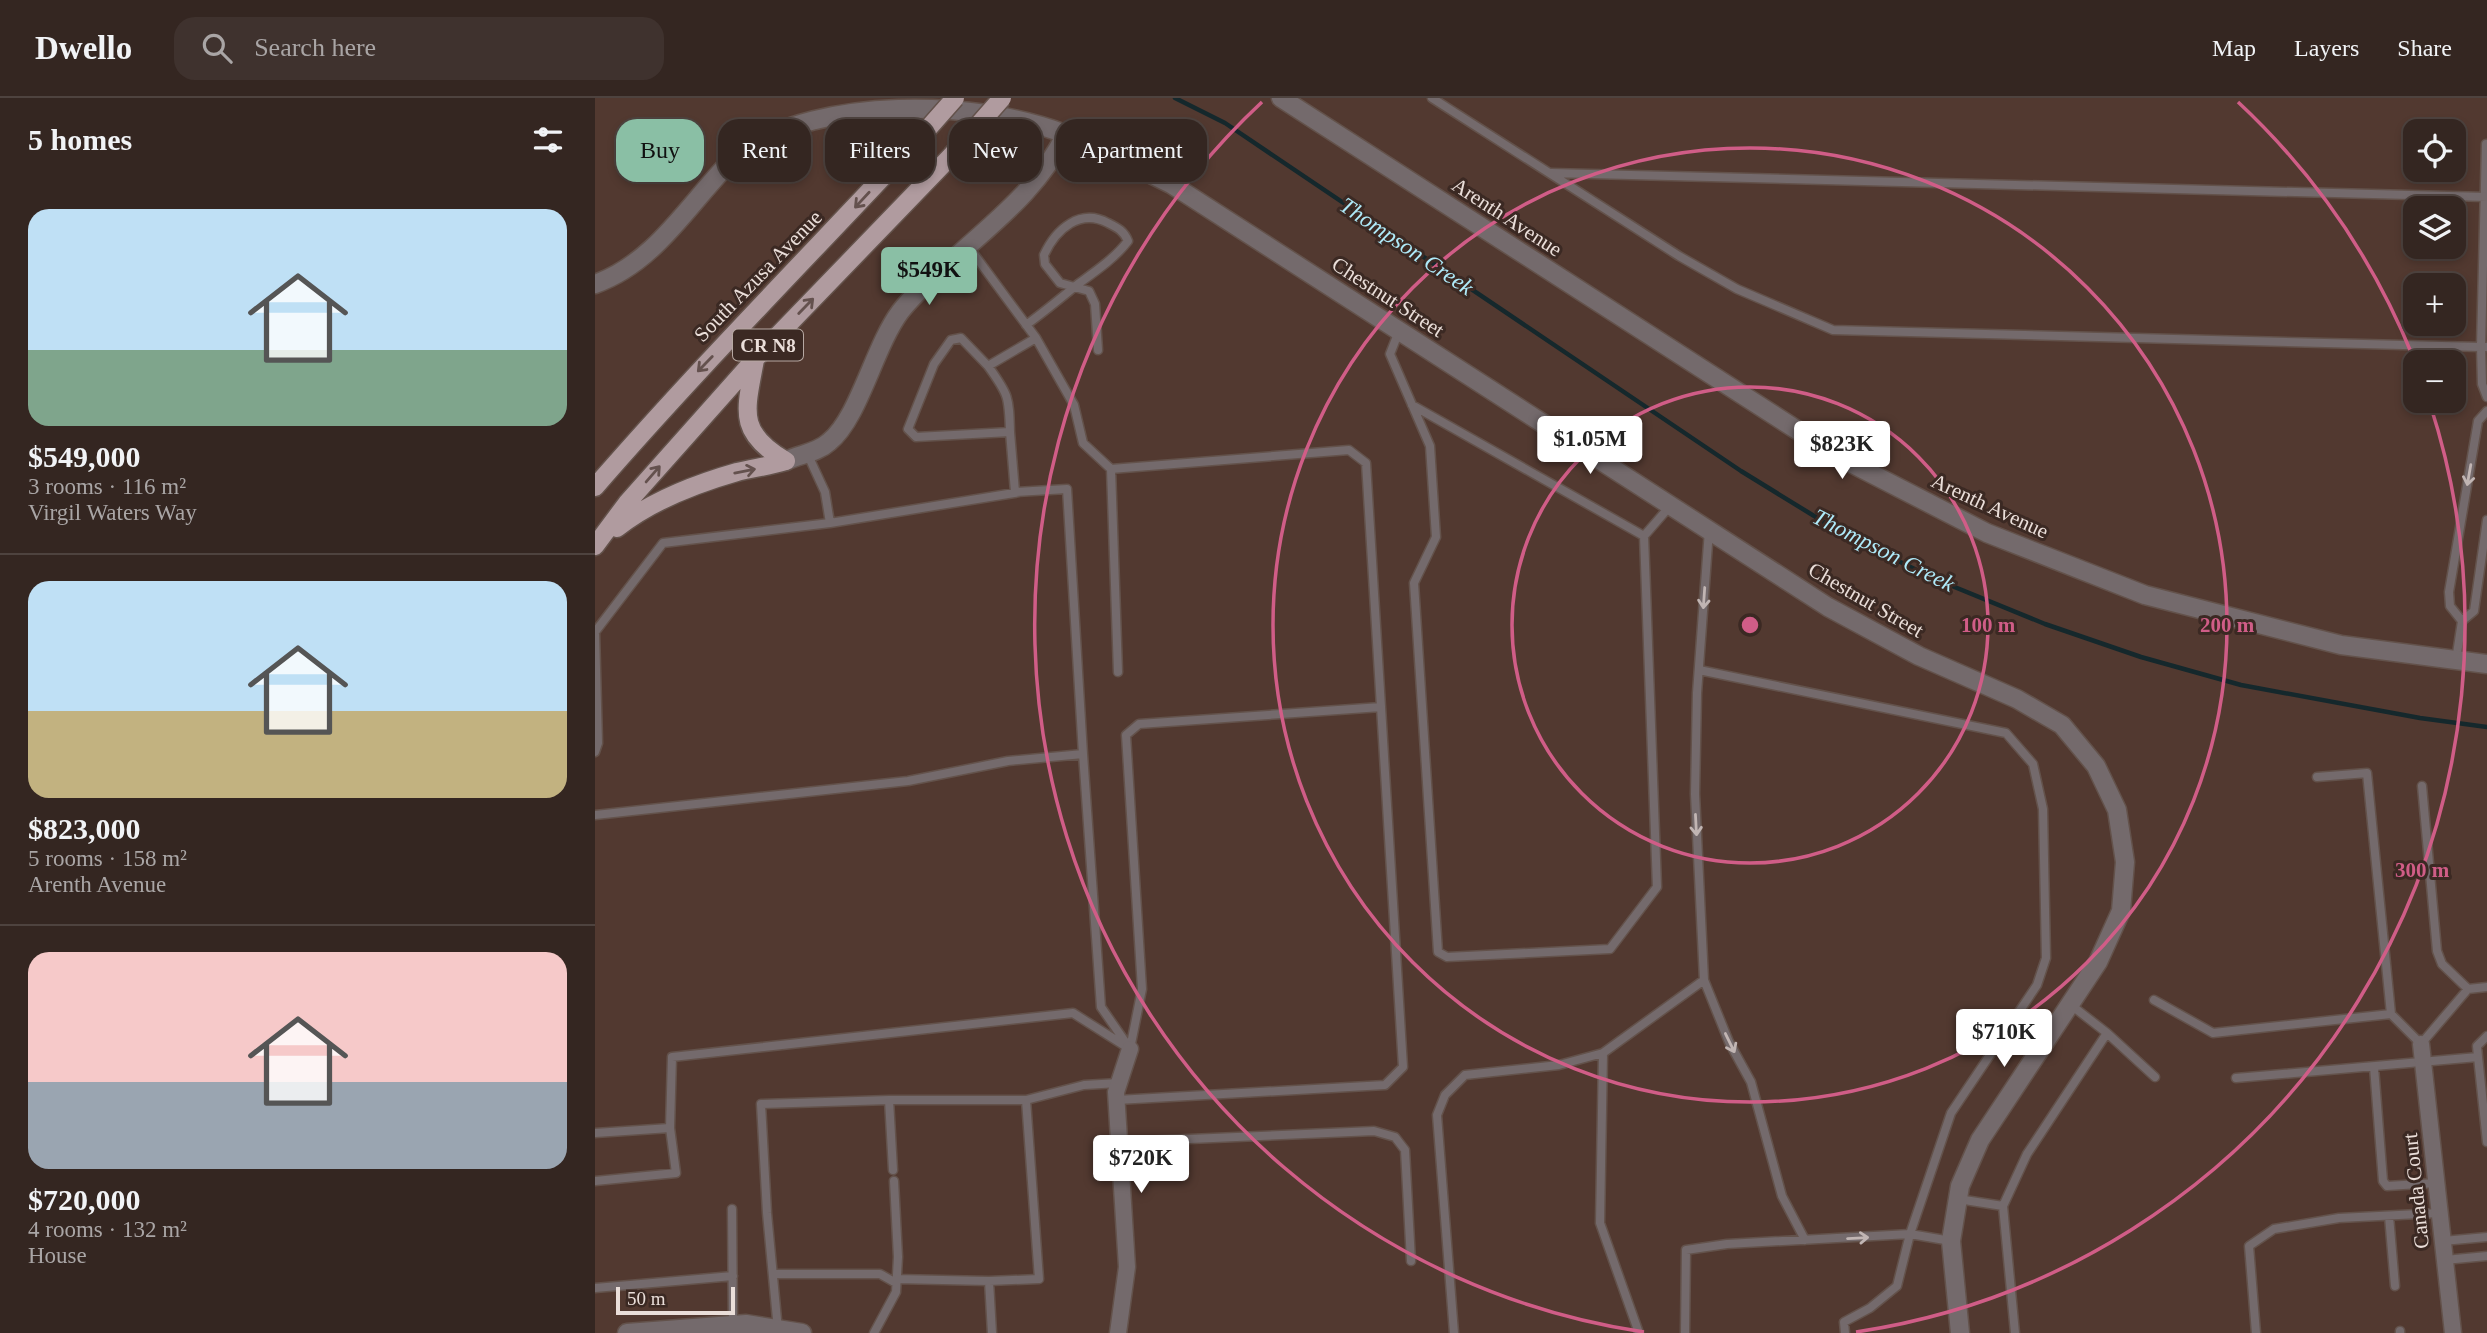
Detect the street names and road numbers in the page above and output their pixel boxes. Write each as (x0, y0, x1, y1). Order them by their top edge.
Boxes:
street label: Arenth Avenue (1448, 173, 1566, 261)
street label: South Azusa Avenue (689, 205, 827, 347)
street label: Chestnut Street (1327, 252, 1449, 342)
road number: CR N8 (733, 330, 803, 360)
street label: Arenth Avenue (1928, 468, 2052, 544)
street label: Chestnut Street (1804, 557, 1928, 643)
street label: Canada Court (2398, 1132, 2434, 1250)

